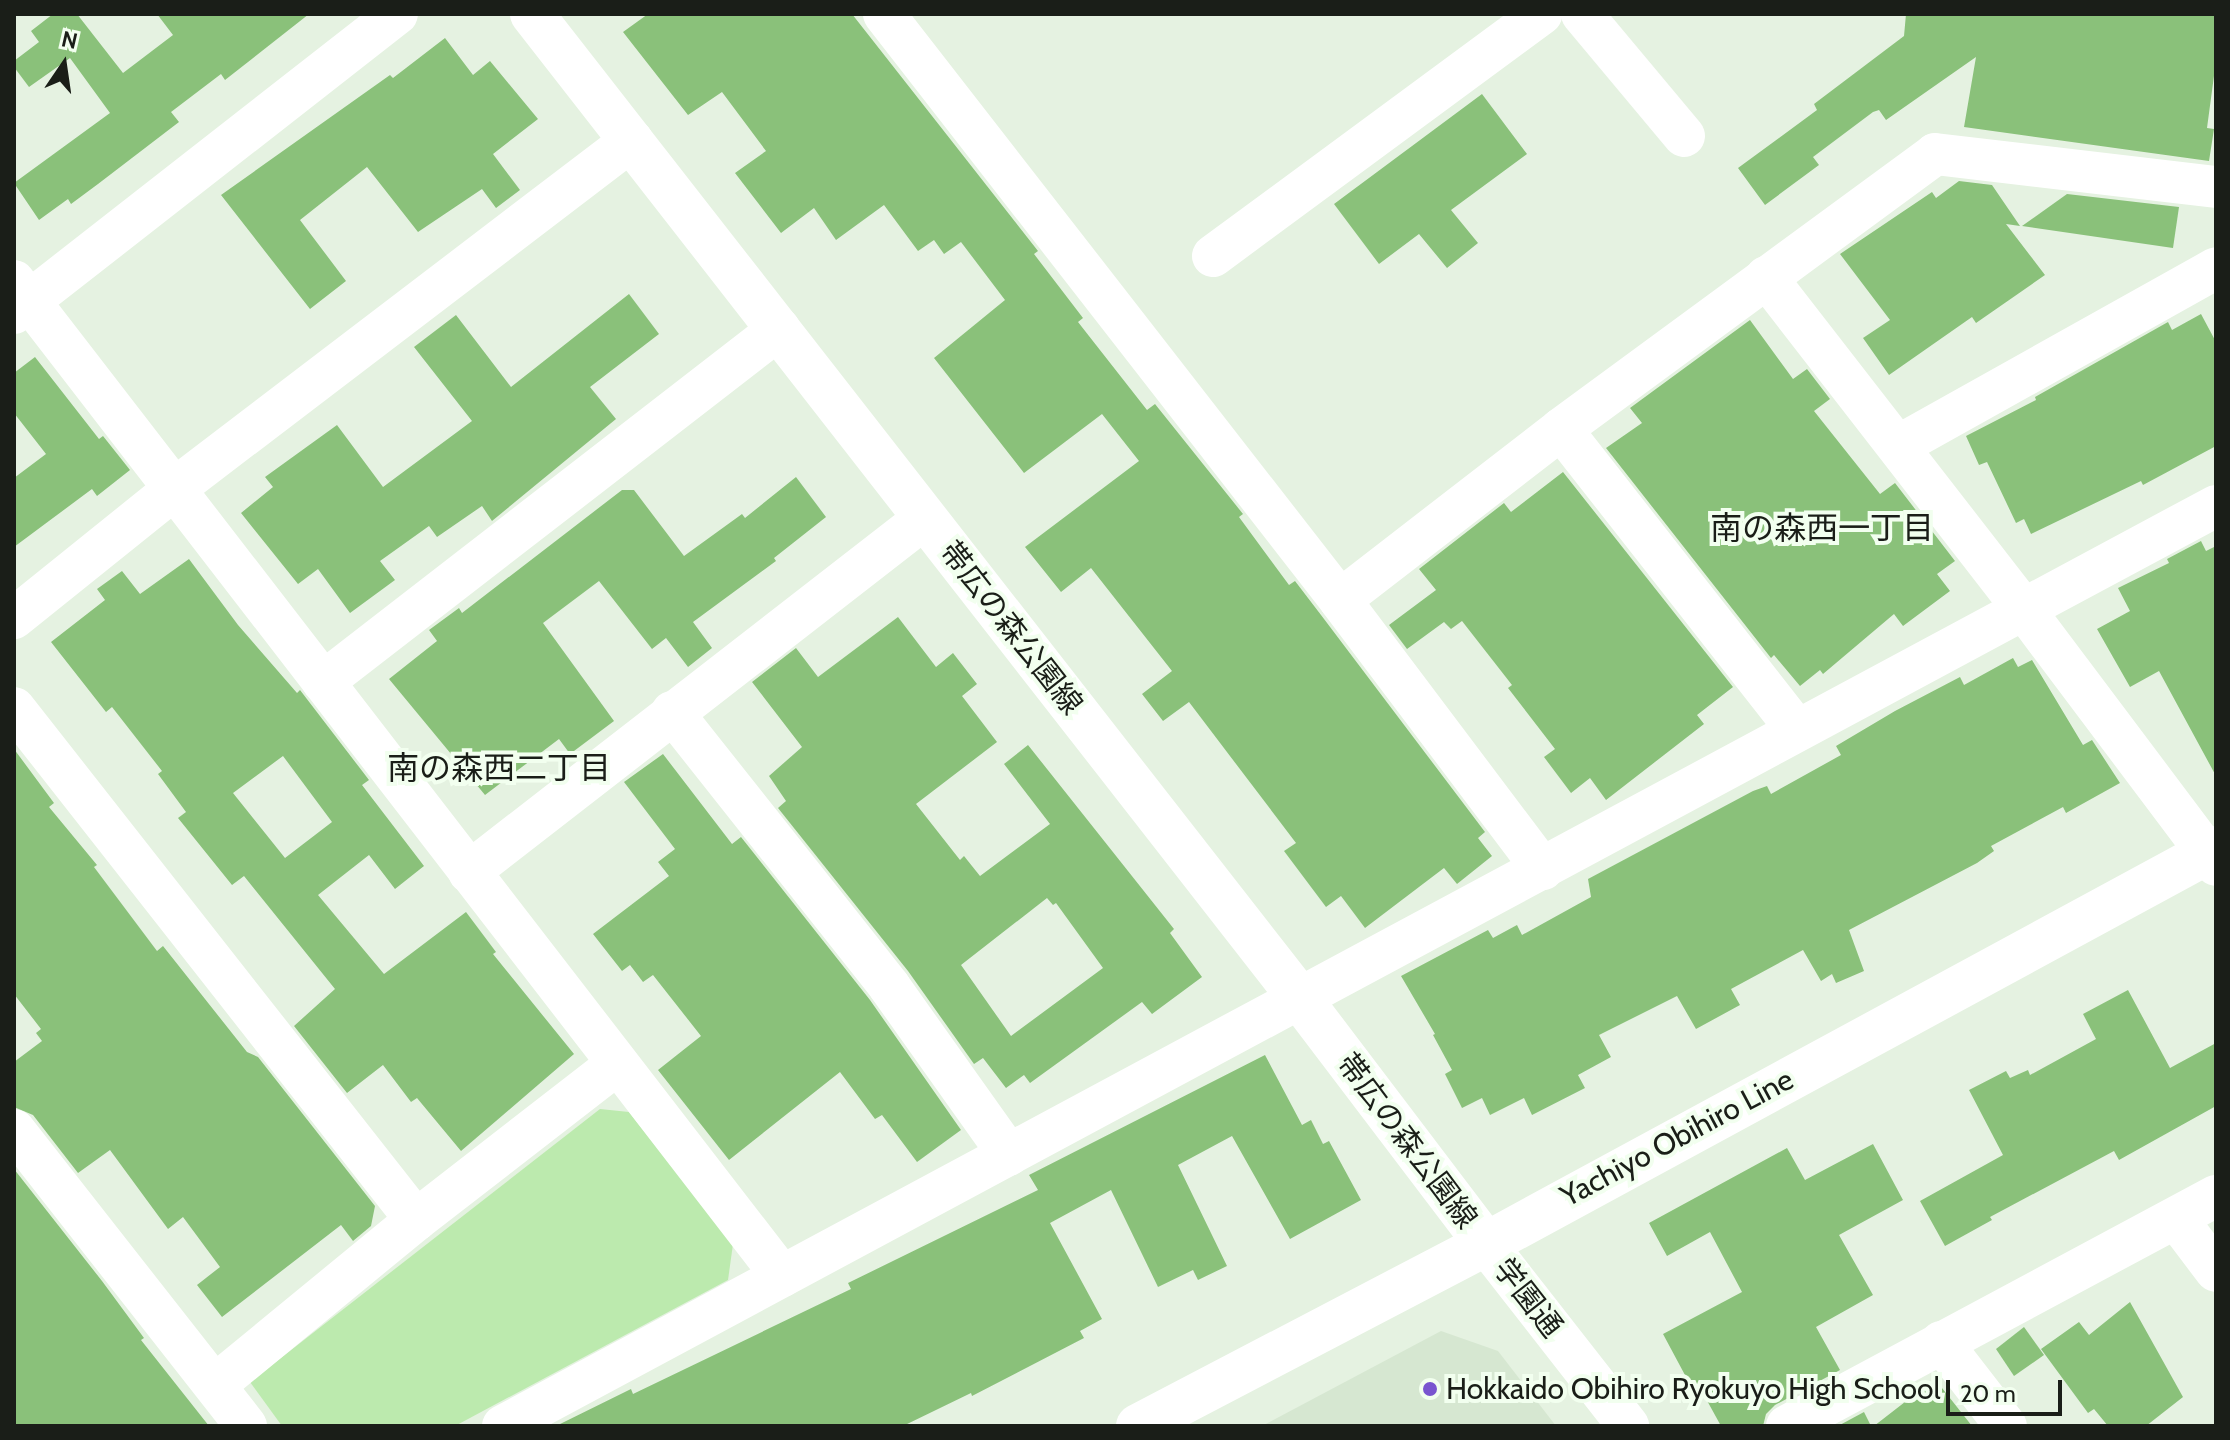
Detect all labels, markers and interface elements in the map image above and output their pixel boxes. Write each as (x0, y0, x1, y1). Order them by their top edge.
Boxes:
north arrow (24, 24, 104, 104)
text: N (59, 25, 80, 55)
district label: 南の森西一丁目 (1710, 509, 1934, 547)
street label: 帯広の森公園線 (932, 534, 1090, 722)
district label: 南の森西二丁目 (387, 749, 611, 787)
street label: 帯広の森公園線 (1329, 1046, 1485, 1236)
street label: Yachiyo Obihiro Line (1555, 1062, 1799, 1214)
street label: 学園通 (1486, 1251, 1570, 1345)
scale bar (1950, 1364, 2066, 1414)
place label: Hokkaido Obihiro Ryokuyo High School (1446, 1371, 1941, 1407)
text: 20 m (1960, 1379, 2016, 1408)
marker: Hokkaido Obihiro Ryokuyo High School (1421, 1380, 1439, 1398)

